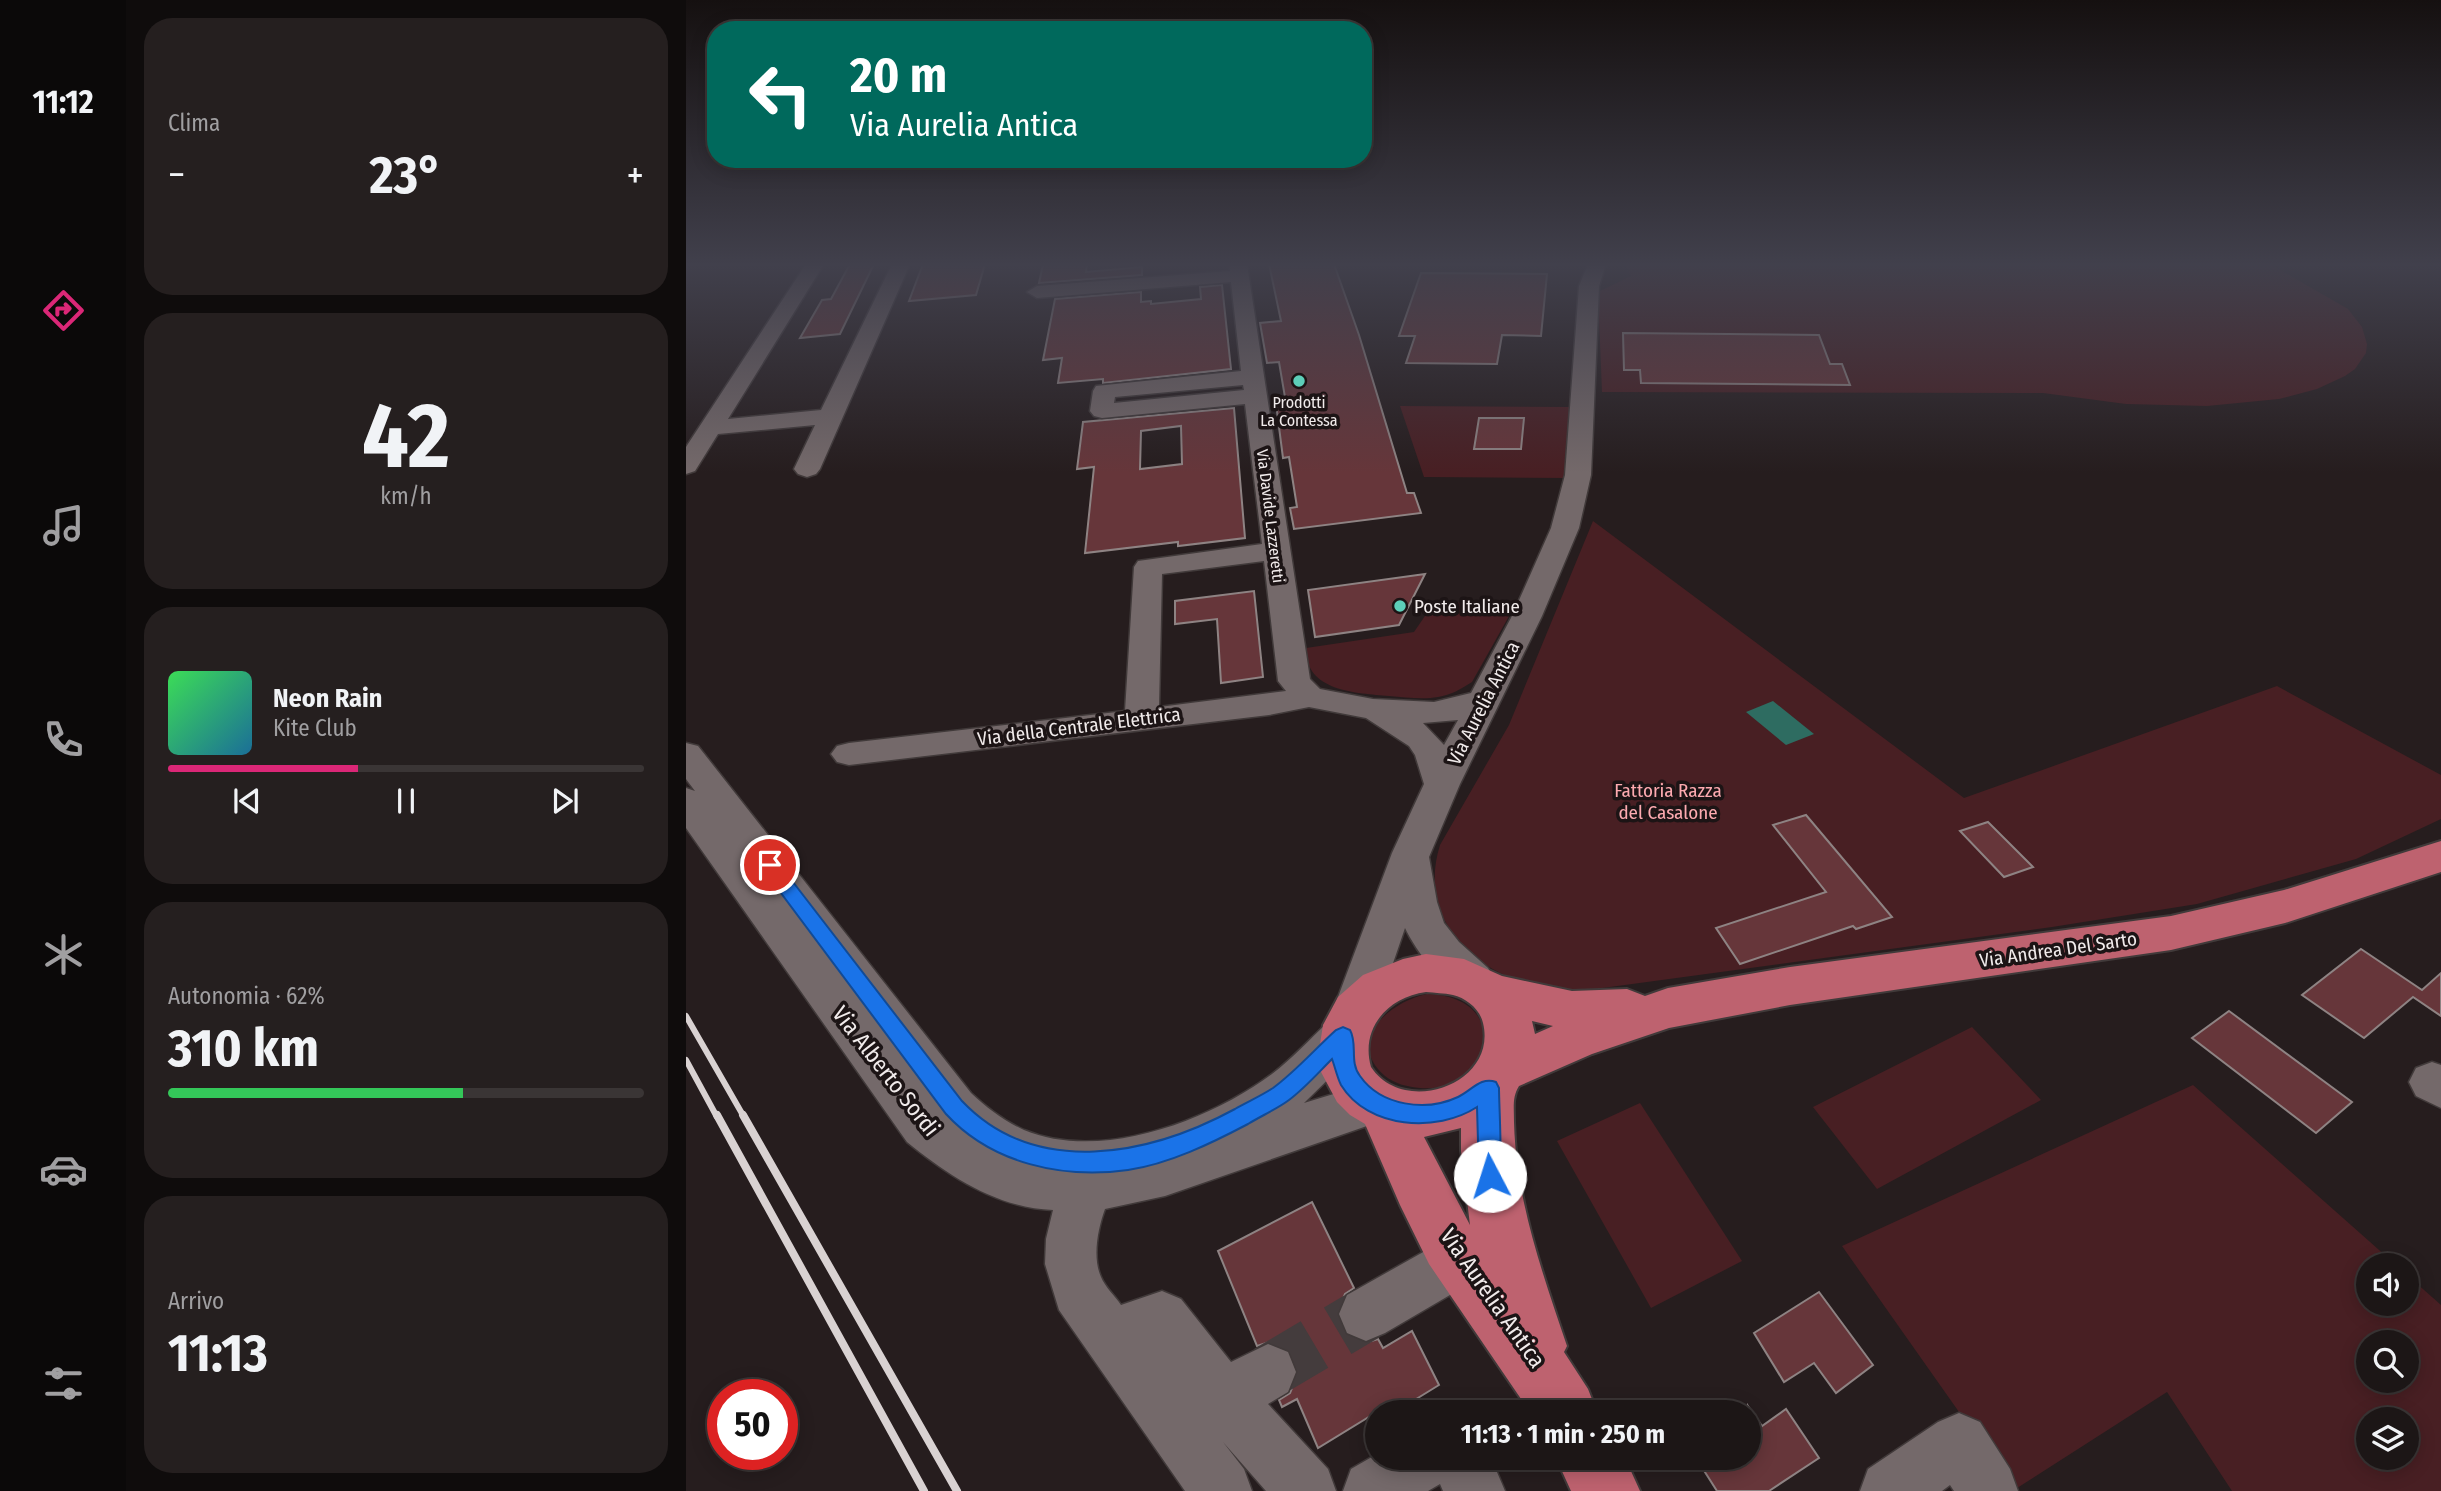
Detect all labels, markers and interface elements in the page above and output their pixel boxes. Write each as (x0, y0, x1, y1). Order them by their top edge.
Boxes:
text: 20 m (850, 46, 947, 105)
icon: left (735, 49, 826, 140)
text: 11:12 (32, 83, 94, 121)
text: Via Aurelia Antica (850, 106, 1078, 144)
text: Clima (168, 109, 220, 137)
text: 23° (369, 144, 442, 207)
text: − (168, 152, 185, 198)
text: + (627, 152, 644, 198)
icon: directions (39, 286, 88, 335)
marker: Prodotti La Contessa (1291, 373, 1307, 389)
text: 42 (362, 382, 450, 491)
place label: Prodotti La Contessa (1260, 393, 1338, 430)
street label: Via Davide Lazzeretti (1253, 448, 1288, 584)
text: km/h (380, 482, 432, 510)
icon: music (39, 501, 88, 550)
place label: Poste Italiane (1414, 595, 1520, 618)
marker: Poste Italiane (1392, 598, 1408, 614)
street label: Via Aurelia Antica (1442, 638, 1524, 769)
text: Neon Rain (273, 683, 382, 714)
street label: Via della Centrale Elettrica (976, 703, 1182, 750)
text: Kite Club (273, 714, 357, 742)
icon: phone (39, 715, 88, 764)
park label: Fattoria Razza del Casalone (1614, 779, 1722, 824)
icon: previous (228, 782, 266, 820)
icon: pause (387, 782, 425, 820)
icon: next (546, 782, 584, 820)
pin (740, 835, 800, 895)
icon: arrive (751, 846, 789, 884)
street label: Via Andrea Del Sarto (1978, 927, 2138, 972)
icon: climate (39, 930, 88, 979)
text: Autonomia · 62% (168, 982, 325, 1010)
street label: Via Alberto Sordi (826, 1000, 946, 1142)
text: 310 km (168, 1017, 319, 1080)
position arrow (1453, 1139, 1527, 1213)
icon: car (39, 1145, 88, 1194)
street label: Via Aurelia Antica (1434, 1223, 1552, 1373)
map controls (2356, 1253, 2419, 1470)
button: sound (2356, 1253, 2419, 1316)
text: Arrivo (168, 1287, 224, 1315)
text: 11:13 (168, 1322, 268, 1385)
button: search (2356, 1330, 2419, 1393)
icon: filters (39, 1359, 88, 1408)
speed limit sign: 50 (707, 1379, 798, 1470)
button: layers (2356, 1407, 2419, 1470)
text: 11:13 · 1 min · 250 m (1461, 1419, 1665, 1450)

